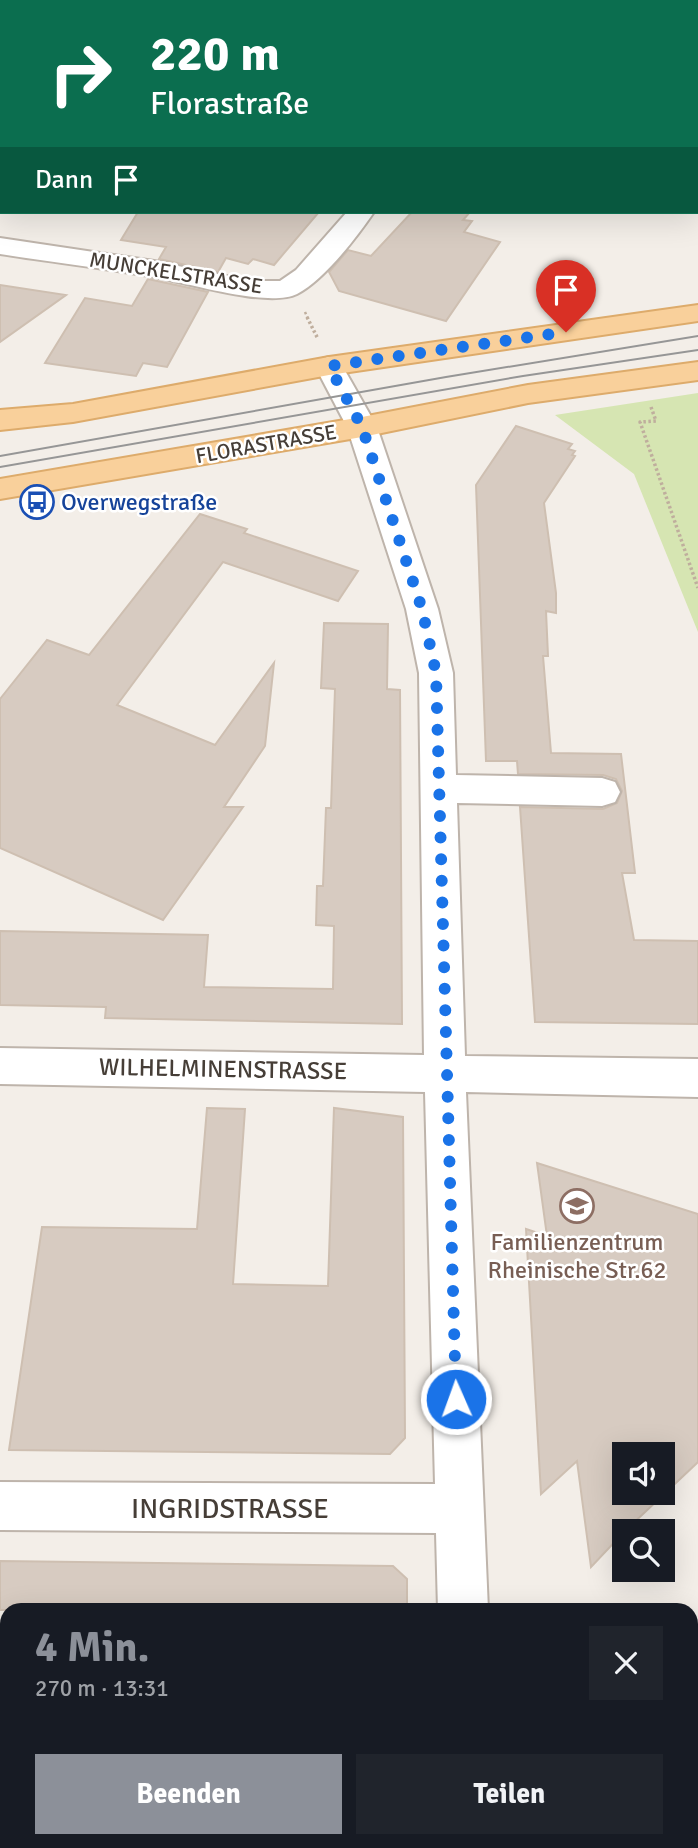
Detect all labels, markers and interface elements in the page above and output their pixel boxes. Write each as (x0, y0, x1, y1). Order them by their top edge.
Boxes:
text: 220 m (150, 24, 280, 84)
icon: right (35, 28, 126, 119)
text: Florastraße (150, 84, 309, 123)
icon: arrive (107, 161, 145, 199)
text: Dann (35, 164, 93, 196)
street label: MUNCKELSTRASSE (87, 246, 265, 300)
pin (536, 260, 596, 332)
icon: arrive (547, 271, 585, 309)
street label: FLORASTRASSE (193, 419, 339, 469)
bus stop icon: Overwegstraße (18, 483, 56, 521)
place label: Overwegstraße (61, 487, 217, 517)
street label: WILHELMINENSTRASSE (99, 1052, 347, 1086)
school or university icon: Familienzentrum Rheinische Str.62 (558, 1187, 596, 1225)
place label: Familienzentrum Rheinische Str.62 (488, 1227, 666, 1285)
position arrow (419, 1362, 493, 1436)
map controls (612, 1442, 675, 1582)
button: sound (612, 1442, 675, 1505)
street label: INGRIDSTRASSE (131, 1492, 329, 1526)
button: search (612, 1519, 675, 1582)
text: 4 Min. (35, 1622, 149, 1673)
button: close (589, 1626, 663, 1700)
text: 270 m · 13:31 (35, 1674, 169, 1703)
button: Beenden (35, 1754, 342, 1834)
button: Teilen (356, 1754, 663, 1834)

